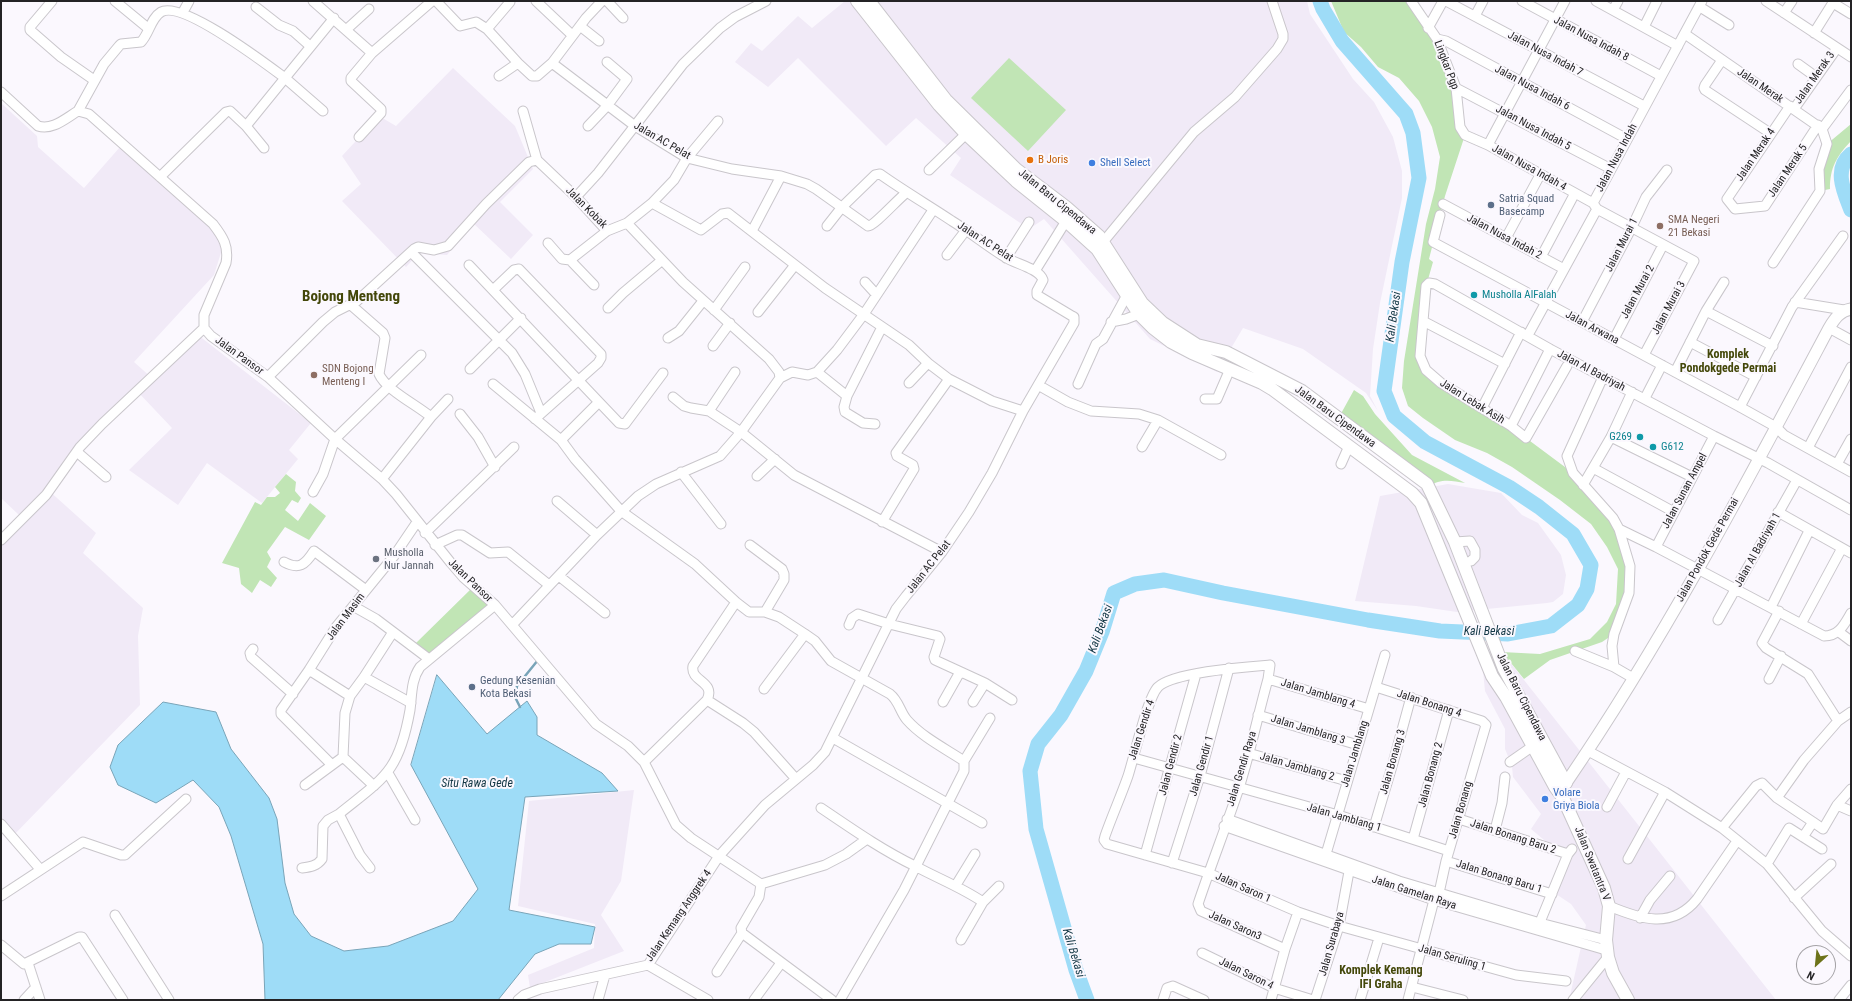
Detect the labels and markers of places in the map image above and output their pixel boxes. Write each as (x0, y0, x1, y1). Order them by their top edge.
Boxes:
place label: B Joris (1038, 153, 1068, 167)
marker: B Joris (1025, 155, 1035, 165)
place label: Shell Select (1100, 156, 1151, 170)
marker: Shell Select (1087, 158, 1097, 168)
place label: Satria Squad Basecamp (1499, 192, 1554, 218)
marker: Satria Squad Basecamp (1486, 200, 1496, 210)
place label: SMA Negeri 21 Bekasi (1668, 213, 1719, 239)
marker: SMA Negeri 21 Bekasi (1655, 221, 1665, 231)
place label: Musholla AlFalah (1482, 288, 1557, 302)
marker: Musholla AlFalah (1469, 290, 1479, 300)
place label: SDN Bojong Menteng I (322, 362, 374, 388)
marker: SDN Bojong Menteng I (309, 370, 319, 380)
place label: G269 (1609, 430, 1632, 444)
marker: G269 (1635, 432, 1645, 442)
place label: G612 (1661, 440, 1684, 454)
marker: G612 (1648, 442, 1658, 452)
place label: Musholla Nur Jannah (384, 546, 434, 572)
marker: Musholla Nur Jannah (371, 554, 381, 564)
place label: Gedung Kesenian Kota Bekasi (480, 674, 555, 700)
marker: Gedung Kesenian Kota Bekasi (467, 682, 477, 692)
place label: Volare Griya Biola (1553, 786, 1600, 812)
marker: Volare Griya Biola (1540, 794, 1550, 804)

